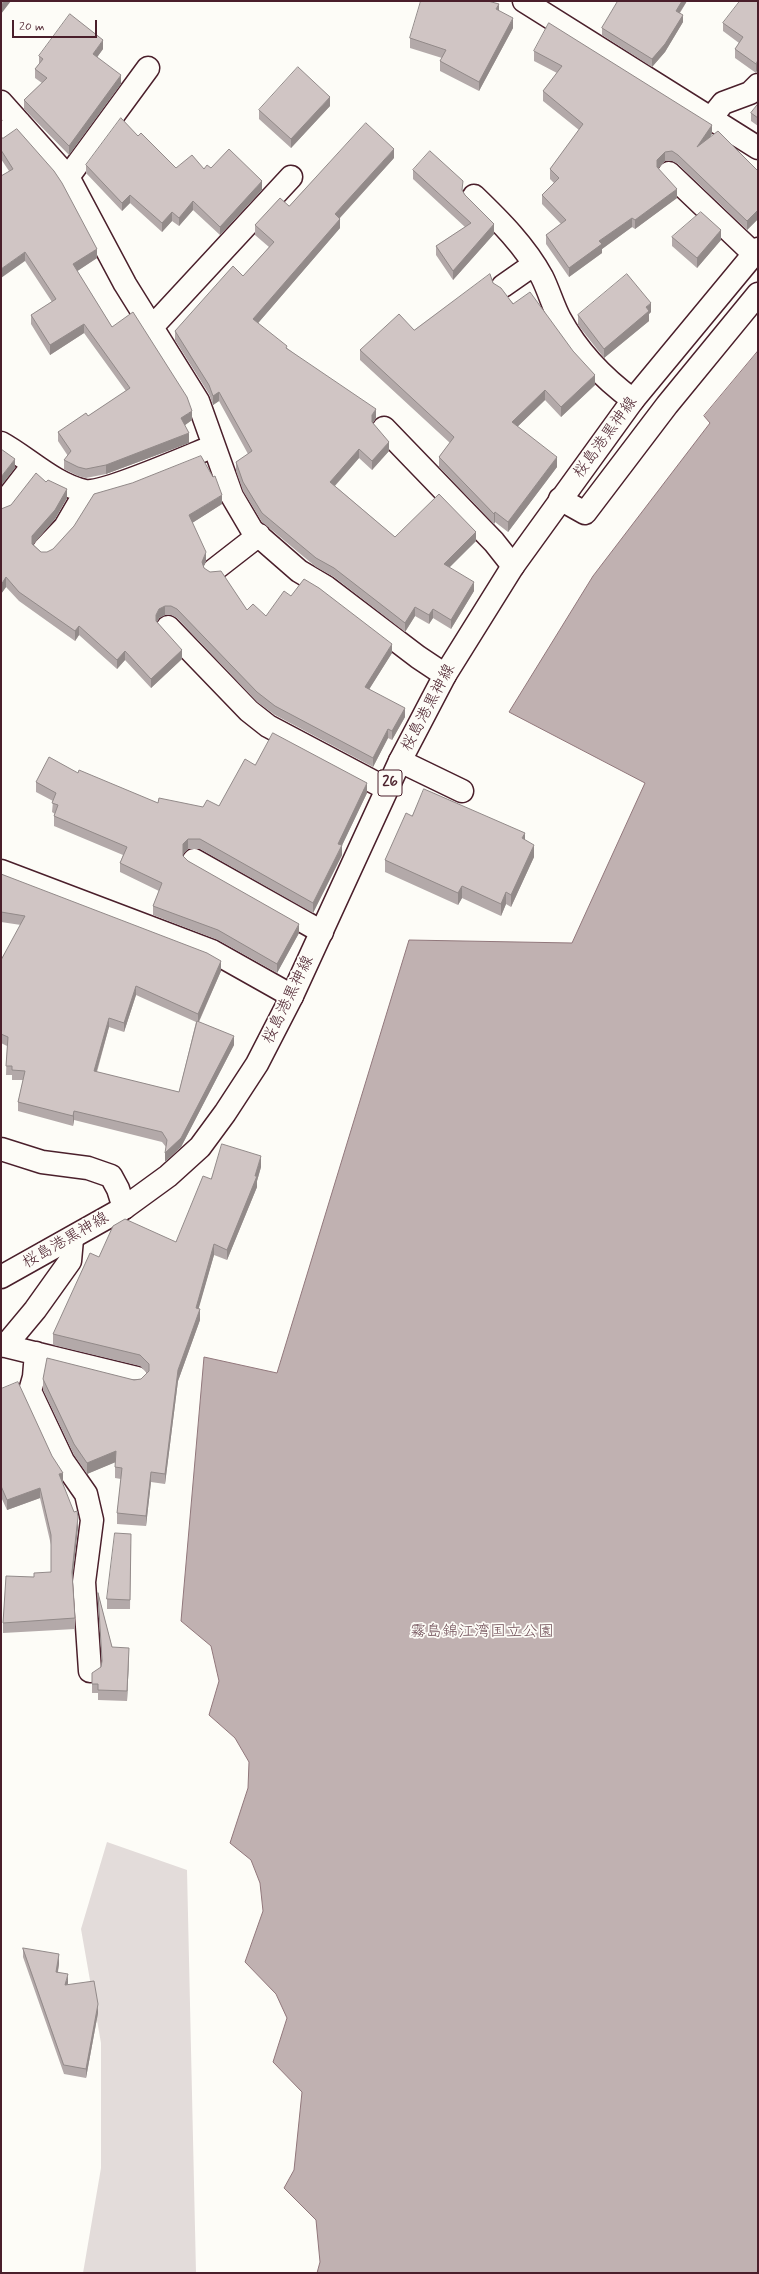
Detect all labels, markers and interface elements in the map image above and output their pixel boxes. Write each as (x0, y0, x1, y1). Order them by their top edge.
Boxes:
scale bar (14, 12, 99, 38)
text: 20 m (19, 19, 45, 35)
street label: 桜島港黒神線 (570, 394, 642, 482)
street label: 桜島港黒神線 (398, 661, 460, 755)
road number: 26 (378, 770, 402, 796)
street label: 桜島港黒神線 (259, 953, 319, 1047)
street label: 桜島港黒神線 (20, 1209, 112, 1273)
park label: 霧島錦江湾国立公園 (410, 1623, 554, 1643)

